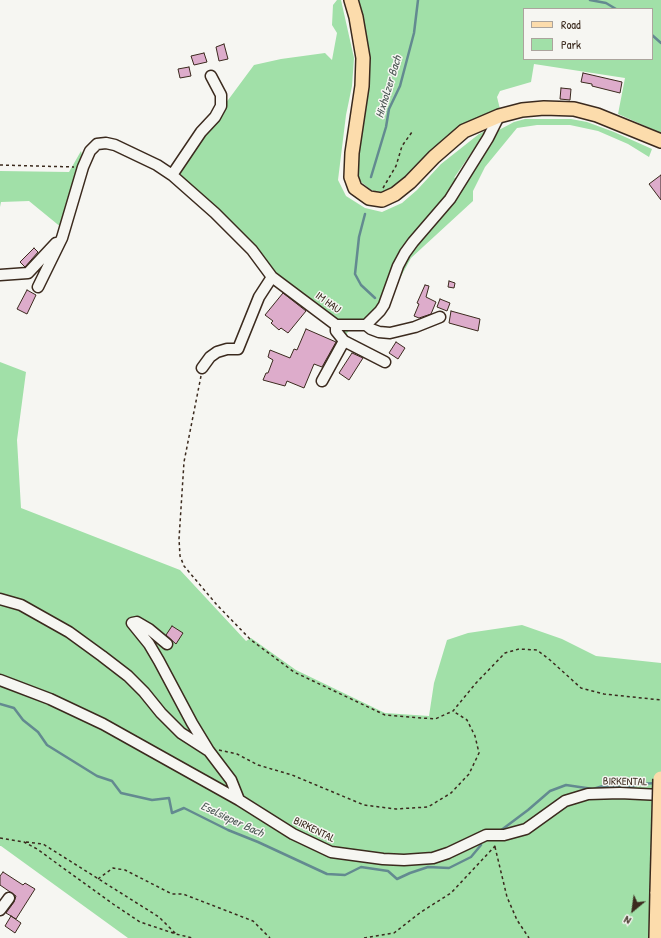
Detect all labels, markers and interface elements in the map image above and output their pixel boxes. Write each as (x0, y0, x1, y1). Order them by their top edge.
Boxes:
legend (523, 8, 653, 60)
text: Road (561, 16, 581, 33)
text: Park (561, 36, 581, 53)
water label: Hixholzer Bach (373, 54, 405, 120)
street label: IM HAU (313, 289, 343, 317)
street label: BIRKENTAL (603, 775, 647, 789)
water label: Eselsieper Bach (198, 799, 266, 841)
street label: BIRKENTAL (291, 814, 337, 846)
north arrow (613, 890, 653, 930)
text: N (621, 913, 633, 928)

